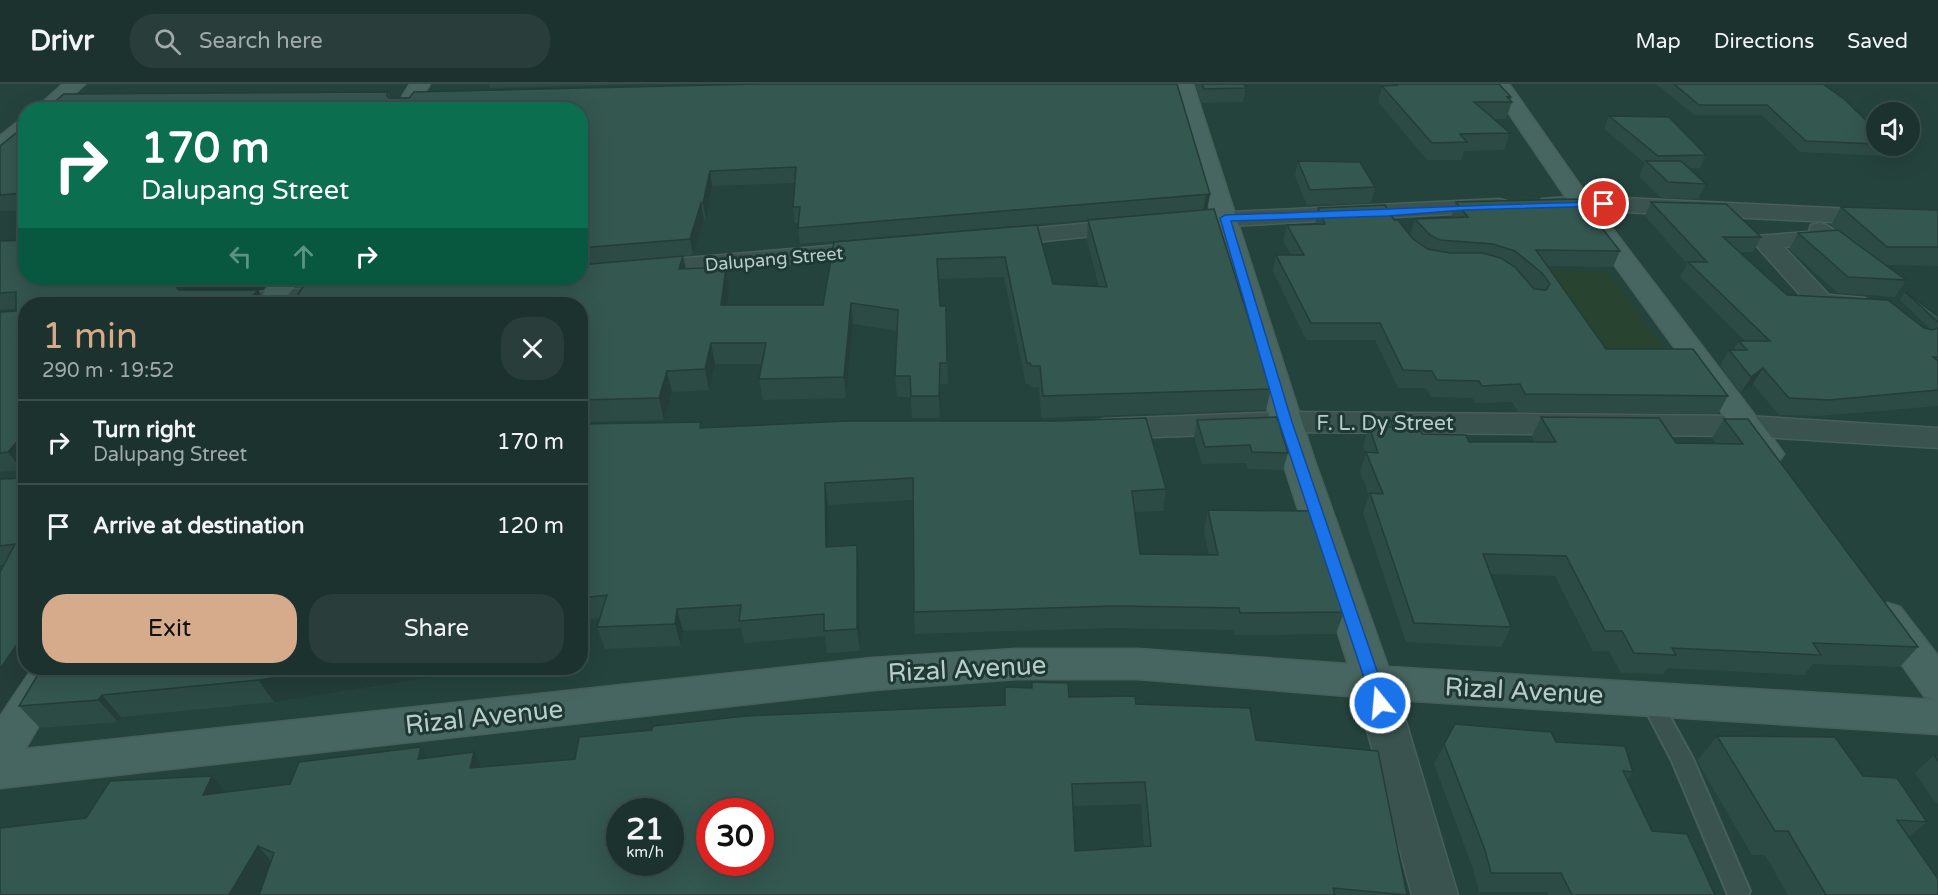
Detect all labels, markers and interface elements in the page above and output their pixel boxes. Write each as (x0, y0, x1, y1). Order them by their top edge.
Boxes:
search box (130, 14, 550, 68)
text: Drivr (30, 24, 94, 58)
icon: search (151, 25, 184, 58)
text: Search here (199, 28, 323, 54)
text: Map (1635, 29, 1681, 54)
text: Directions (1714, 29, 1814, 54)
text: Saved (1847, 29, 1908, 54)
map controls (1866, 102, 1920, 156)
button: sound (1866, 102, 1920, 156)
text: 170 m (141, 123, 270, 174)
icon: right (42, 126, 120, 204)
text: Dalupang Street (141, 174, 349, 207)
pin (1578, 178, 1629, 229)
icon: arrive (1587, 187, 1620, 220)
icon: left (224, 240, 257, 273)
icon: ahead (287, 240, 320, 273)
icon: right (350, 240, 383, 273)
street label: Dalupang Street (704, 242, 844, 276)
text: 1 min (42, 315, 138, 358)
button: close (501, 317, 564, 380)
text: 290 m · 19:52 (42, 359, 174, 383)
street label: F. L. Dy Street (1316, 411, 1454, 436)
text: Turn right (93, 417, 195, 443)
icon: right (42, 426, 75, 459)
text: 170 m (497, 429, 564, 455)
text: Dalupang Street (93, 443, 247, 467)
icon: arrive (42, 510, 75, 543)
text: Arrive at destination (93, 513, 304, 539)
text: 120 m (497, 513, 564, 539)
button: Exit (42, 594, 297, 663)
button: Share (309, 594, 564, 663)
street label: Rizal Avenue (887, 649, 1047, 689)
position arrow (1348, 671, 1412, 735)
street label: Rizal Avenue (1444, 671, 1604, 711)
street label: Rizal Avenue (403, 693, 565, 741)
speed limit sign: 30 (696, 798, 774, 876)
text: 21 (626, 811, 664, 848)
text: km/h (626, 843, 664, 861)

